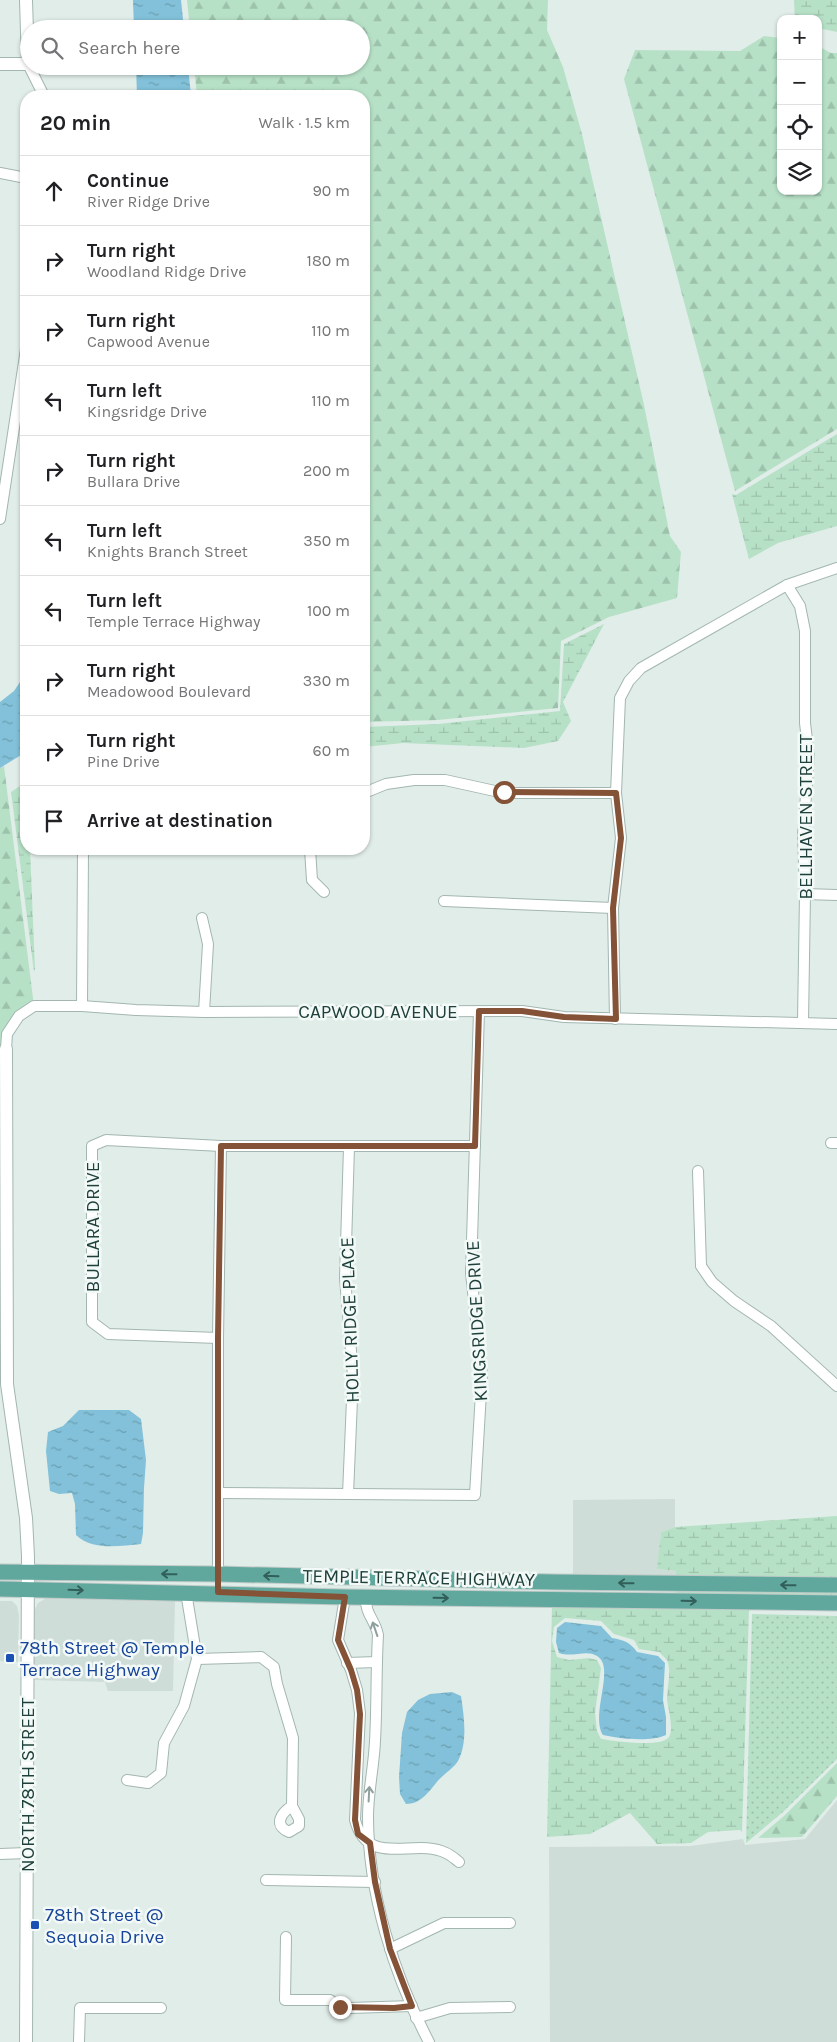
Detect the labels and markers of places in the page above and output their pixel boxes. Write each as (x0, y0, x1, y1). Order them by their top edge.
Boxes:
place label: 78th Street @ Temple Terrace Highway (20, 1637, 205, 1681)
marker: 78th Street @ Temple Terrace Highway (4, 1652, 16, 1664)
place label: 78th Street @ Sequoia Drive (45, 1904, 164, 1948)
marker: 78th Street @ Sequoia Drive (29, 1919, 41, 1931)

